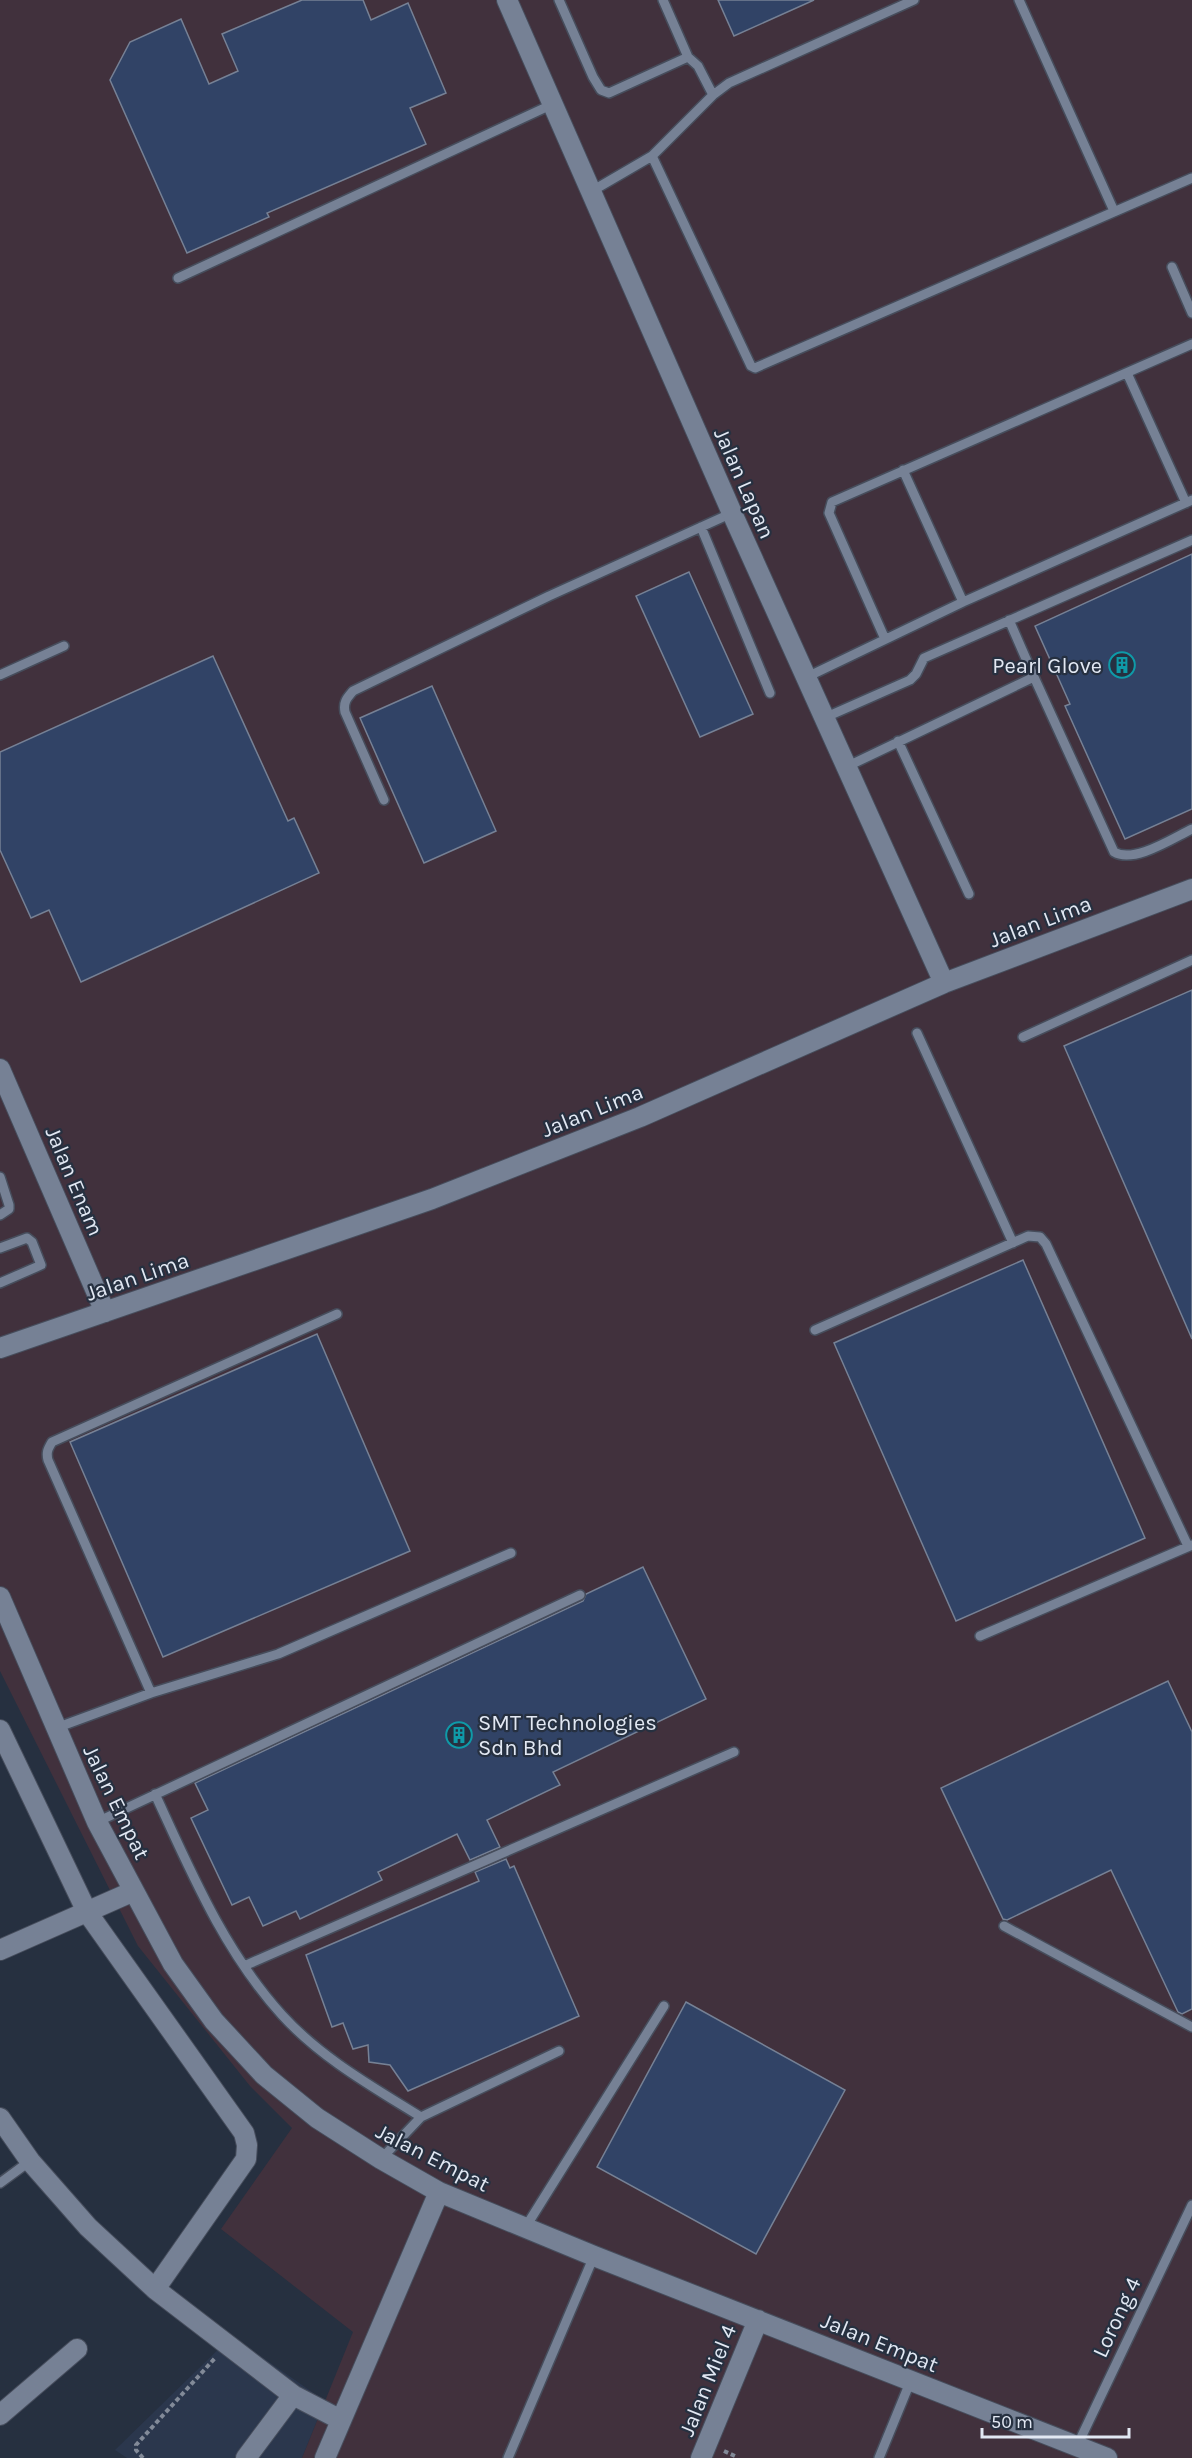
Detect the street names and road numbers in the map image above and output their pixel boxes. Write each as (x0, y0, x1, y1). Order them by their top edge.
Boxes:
street label: Jalan Lapan (708, 424, 780, 543)
street label: Jalan Lima (986, 891, 1095, 953)
street label: Jalan Lima (538, 1079, 647, 1143)
street label: Jalan Enam (39, 1123, 109, 1240)
street label: Jalan Lima (82, 1247, 192, 1307)
street label: Jalan Empat (77, 1741, 155, 1864)
street label: Jalan Empat (371, 2118, 494, 2198)
street label: Lorong 4 (1087, 2273, 1147, 2362)
street label: Jalan Empat (817, 2308, 942, 2378)
street label: Jalan Miel 4 (674, 2321, 742, 2440)

